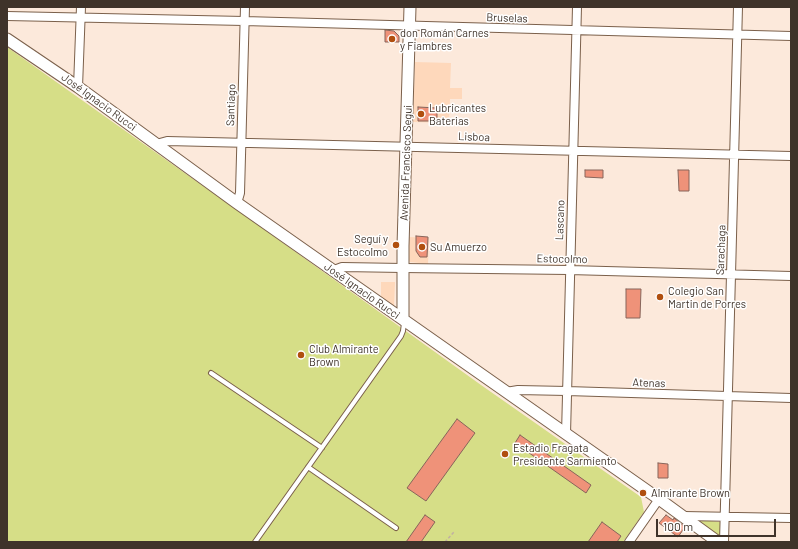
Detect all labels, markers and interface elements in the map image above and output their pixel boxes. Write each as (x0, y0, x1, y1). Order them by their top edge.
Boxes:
street label: Bruselas (486, 11, 528, 25)
place label: don Román Carnes y Fiambres (400, 26, 489, 52)
marker: don Román Carnes y Fiambres (387, 34, 397, 44)
street label: José Ignacio Rucci (59, 70, 139, 134)
street label: Santiago (224, 84, 238, 126)
place label: Lubricantes Baterias (429, 101, 486, 127)
street label: Avenida Francisco Segui (397, 105, 415, 221)
marker: Lubricantes Baterias (416, 109, 426, 119)
street label: Lisboa (458, 130, 490, 144)
street label: Lascano (553, 200, 567, 240)
street label: Sarachaga (714, 225, 728, 275)
place label: Seguí y Estocolmo (337, 232, 388, 258)
marker: Seguí y Estocolmo (391, 240, 401, 250)
place label: Su Amuerzo (430, 240, 487, 254)
marker: Su Amuerzo (417, 242, 427, 252)
street label: Estocolmo (536, 252, 588, 266)
street label: José Ignacio Rucci (322, 260, 402, 322)
place label: Colegio San Martin de Porres (668, 284, 746, 310)
marker: Colegio San Martin de Porres (655, 292, 665, 302)
place label: Club Almirante Brown (309, 342, 379, 368)
marker: Club Almirante Brown (296, 350, 306, 360)
street label: Atenas (632, 376, 666, 390)
place label: Estadio Fragata Presidente Sarmiento (513, 441, 617, 467)
marker: Estadio Fragata Presidente Sarmiento (500, 449, 510, 459)
place label: Almirante Brown (651, 486, 730, 500)
marker: Almirante Brown (638, 488, 648, 498)
scale bar (658, 511, 778, 537)
text: 100 m (663, 519, 693, 533)

